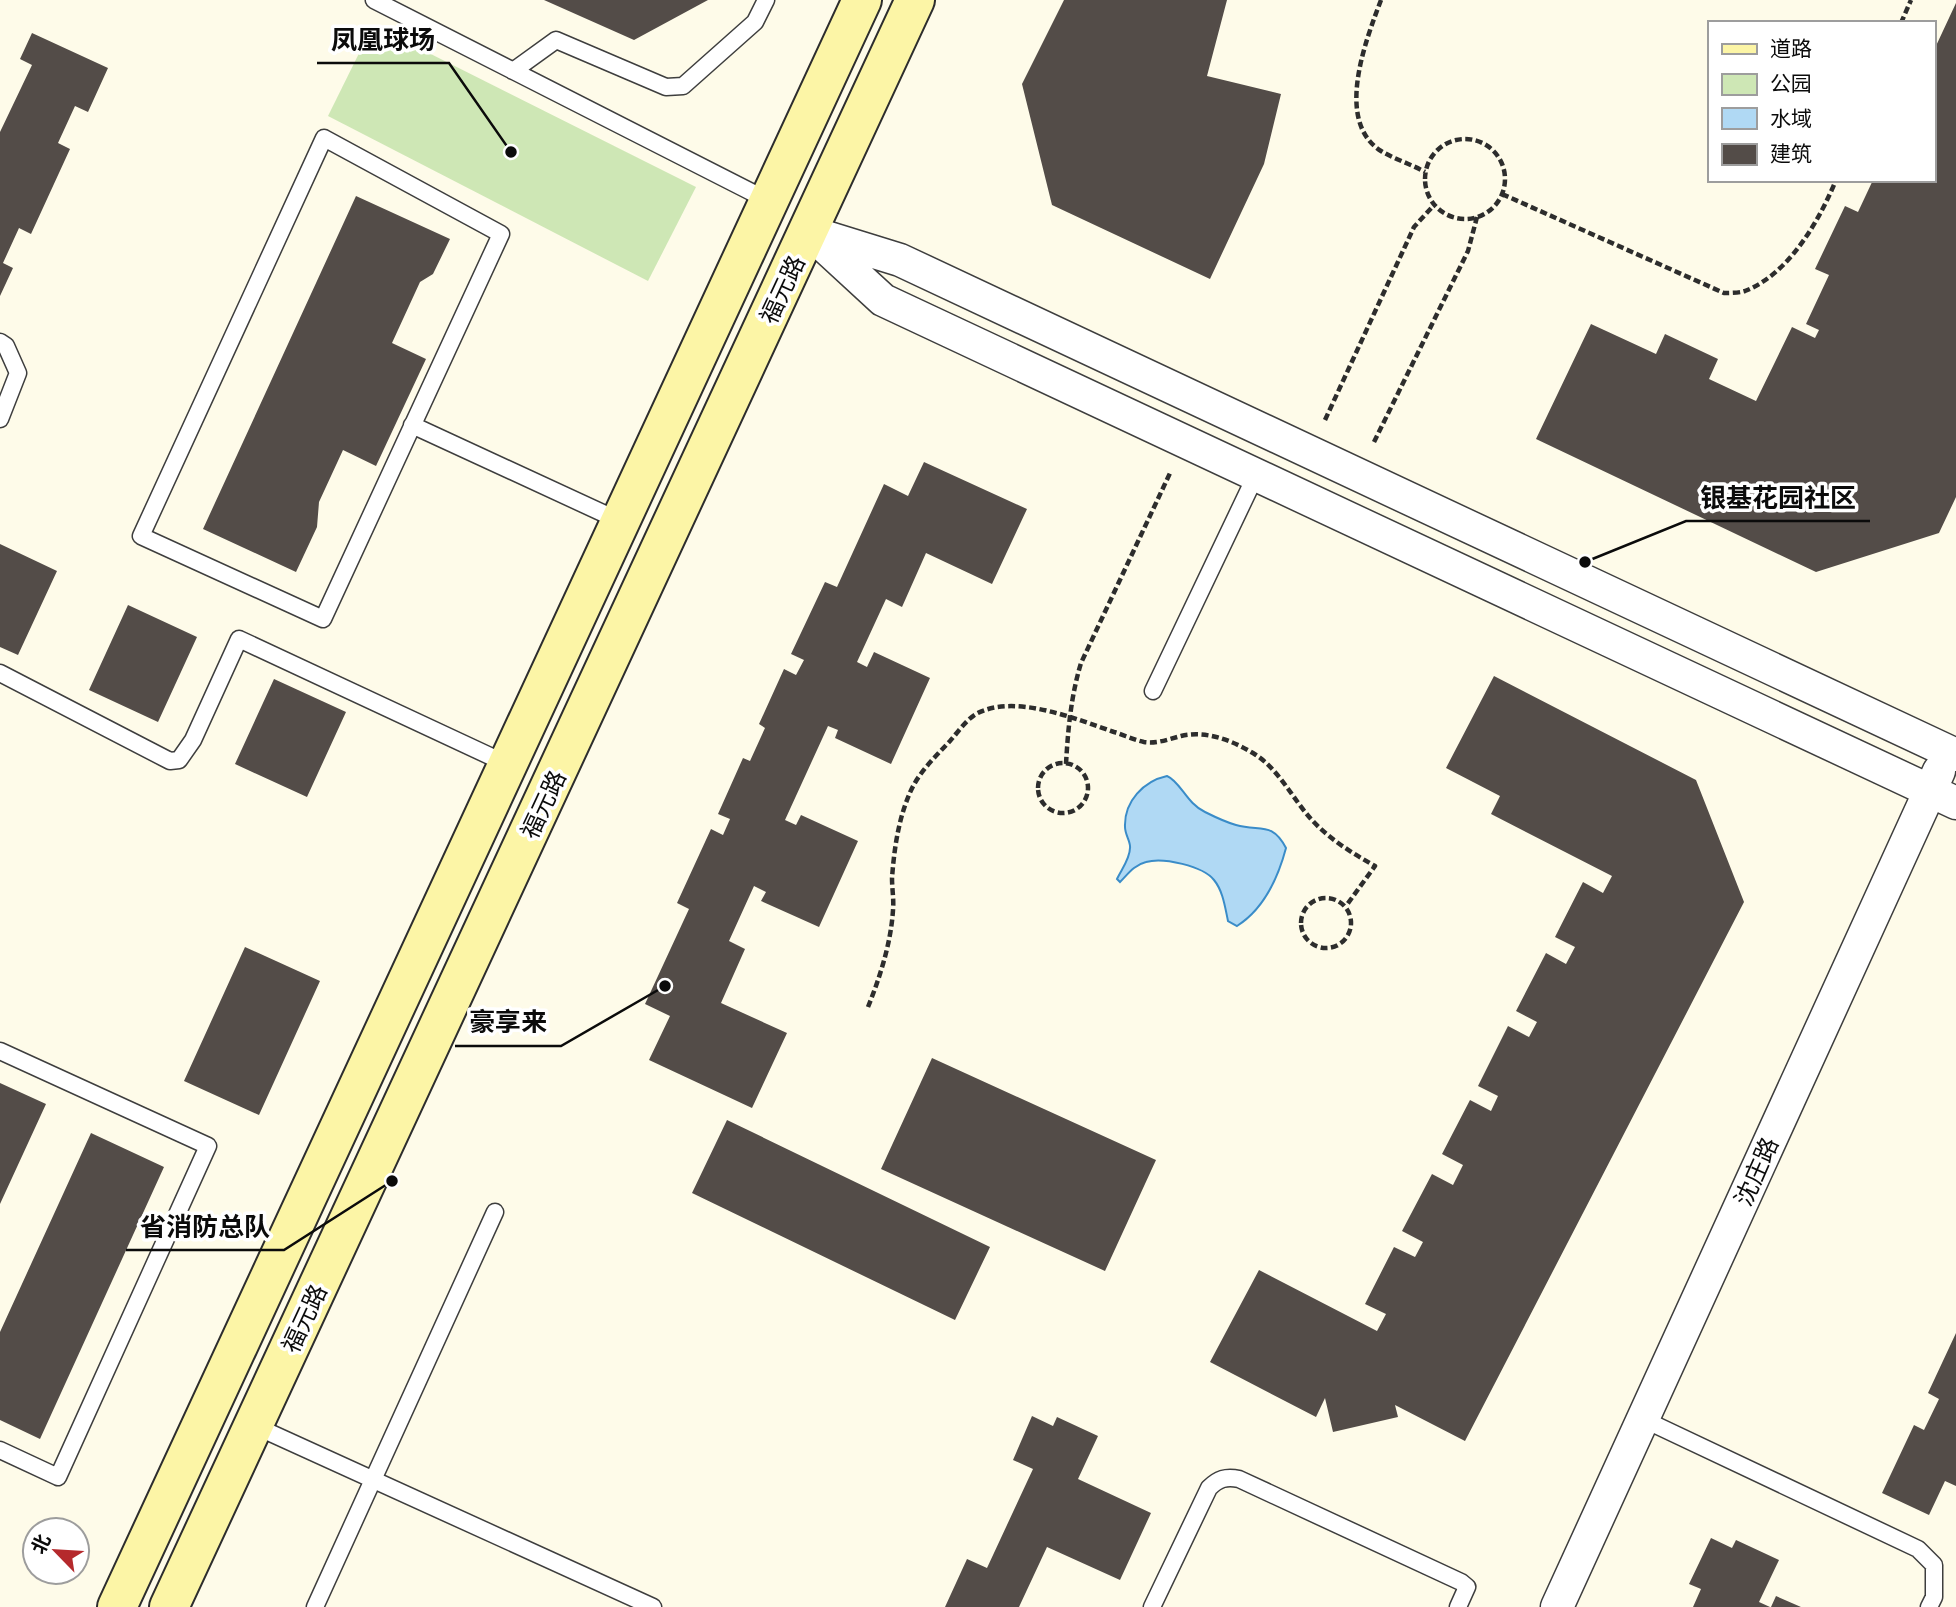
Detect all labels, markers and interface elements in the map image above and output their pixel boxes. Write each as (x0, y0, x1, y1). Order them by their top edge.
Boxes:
callout: 凤凰球场 (317, 16, 449, 63)
text: 凤凰球场 (331, 21, 435, 56)
legend (1708, 21, 1935, 182)
text: 道路 (1770, 33, 1812, 61)
text: 公园 (1770, 68, 1812, 96)
text: 水域 (1770, 103, 1812, 131)
text: 建筑 (1770, 138, 1812, 166)
street label: 福元路 (751, 250, 811, 328)
callout: 银基花园社区 (1686, 474, 1870, 521)
text: 银基花园社区 (1700, 479, 1856, 514)
street label: 福元路 (512, 765, 572, 843)
callout: 豪享来 (455, 999, 561, 1046)
text: 豪享来 (469, 1003, 547, 1038)
street label: 沈庄路 (1726, 1132, 1784, 1210)
callout: 省消防总队 (126, 1203, 284, 1250)
text: 省消防总队 (140, 1208, 270, 1243)
street label: 福元路 (273, 1279, 333, 1357)
north arrow (21, 1516, 91, 1586)
text: 北 (24, 1529, 55, 1558)

